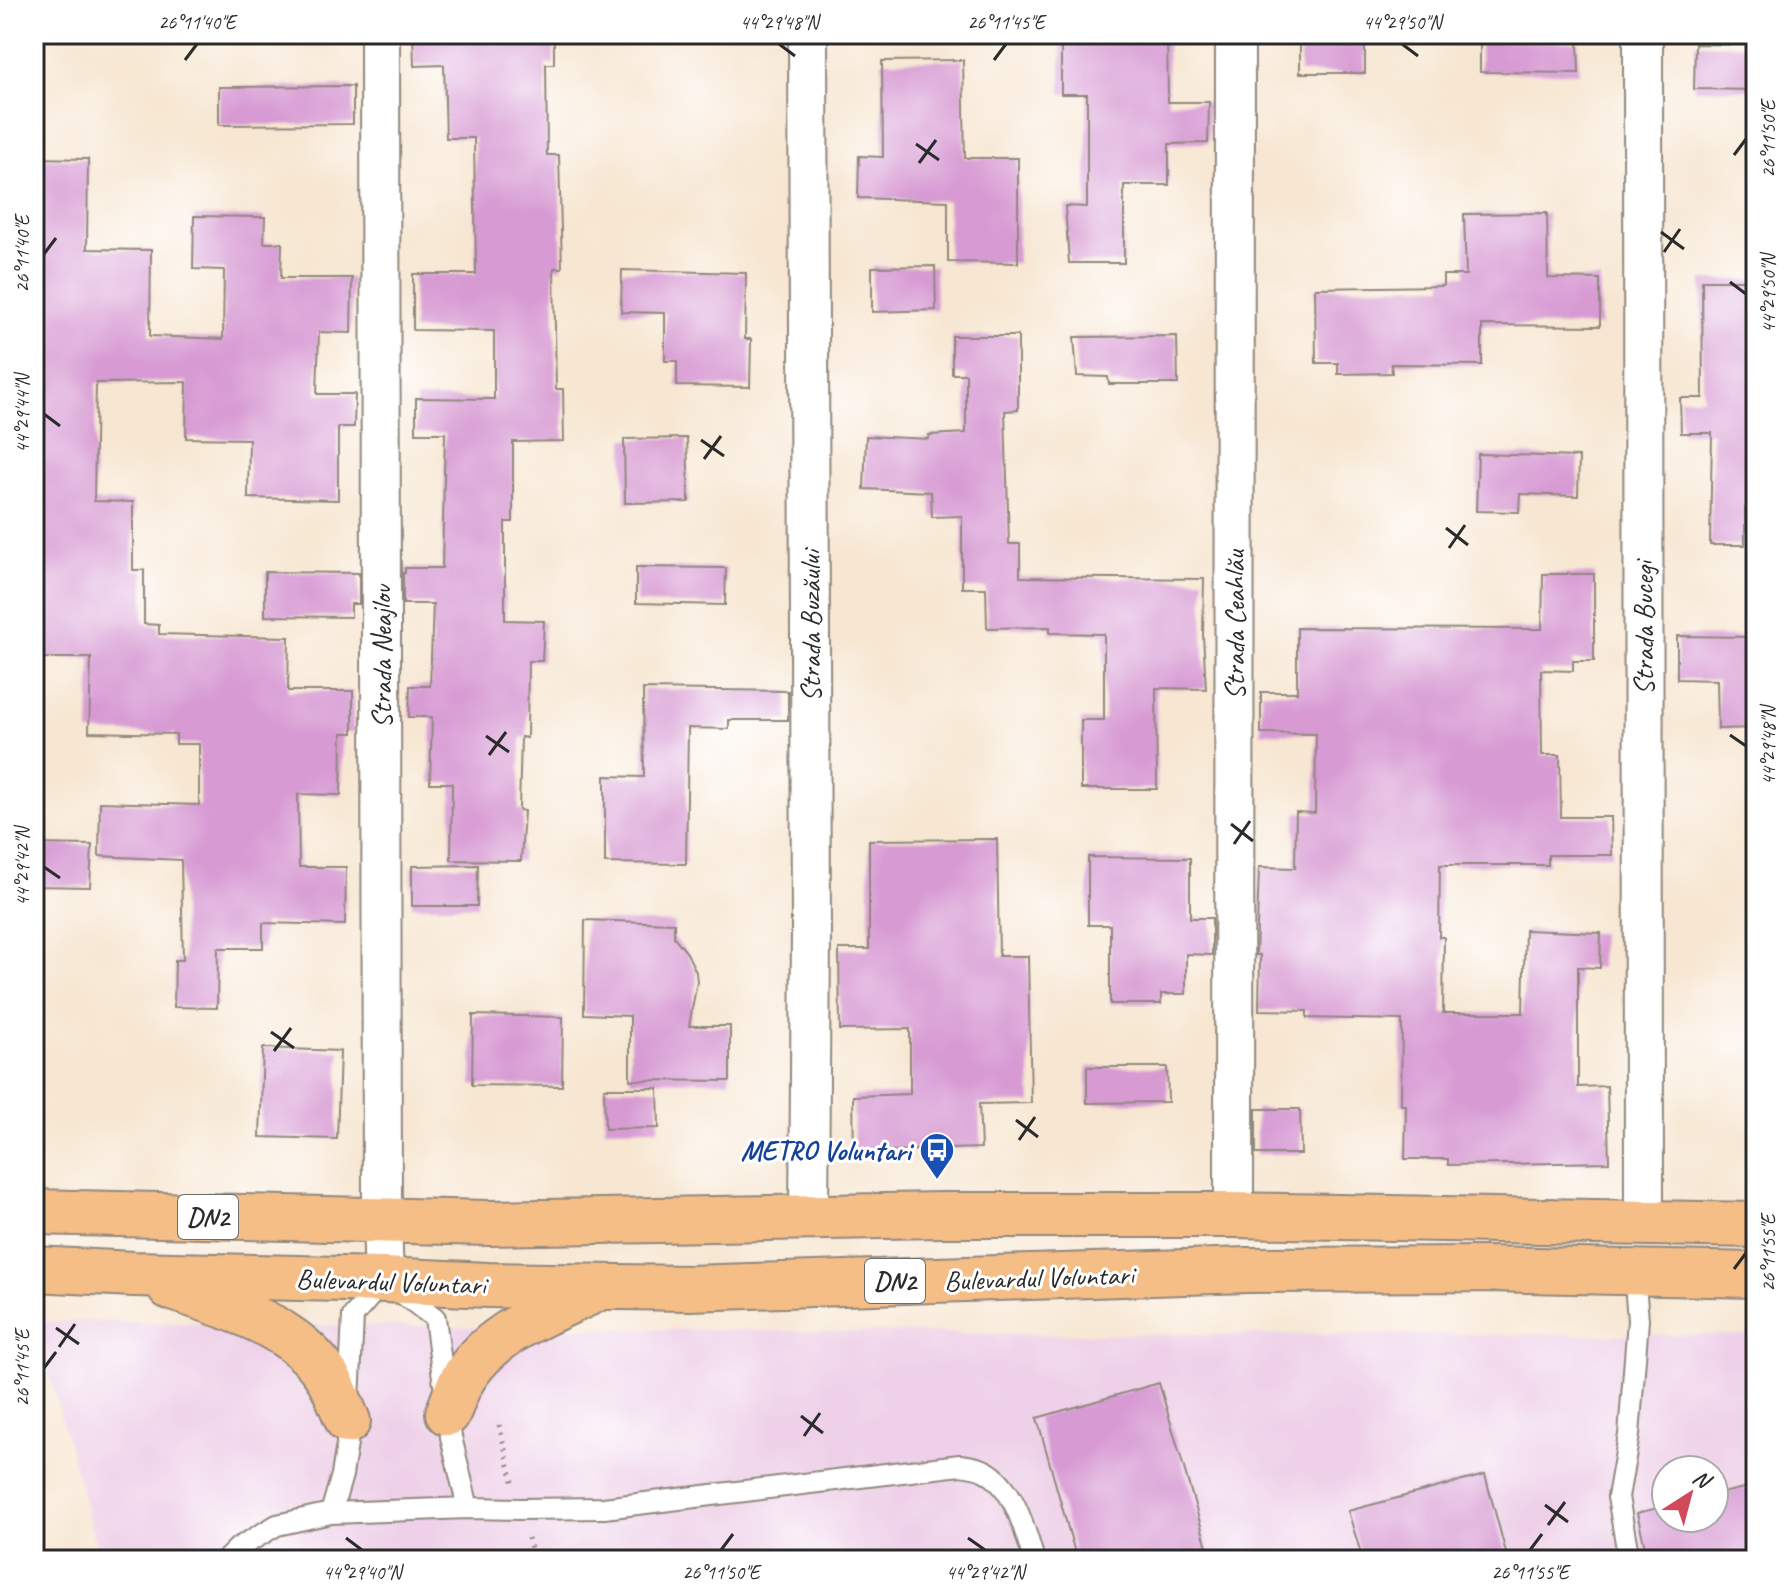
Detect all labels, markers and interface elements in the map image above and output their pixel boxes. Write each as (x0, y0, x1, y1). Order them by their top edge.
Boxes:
text: 26°11'40"E (158, 10, 238, 35)
text: 44°29'48"N (740, 10, 821, 35)
text: 26°11'45"E (967, 10, 1047, 35)
text: 44°29'50"N (1363, 10, 1444, 35)
text: 26°11'50"E (1756, 98, 1781, 178)
text: 26°11'40"E (10, 213, 35, 293)
text: 44°29'50"N (1756, 252, 1781, 333)
text: 44°29'44"N (10, 372, 35, 453)
street label: Strada Buzăului (793, 546, 828, 702)
street label: Strada Ceahlău (1217, 549, 1252, 700)
street label: Strada Bucegi (1626, 557, 1661, 695)
street label: Strada Neajlov (364, 583, 399, 728)
text: 44°29'48"N (1756, 704, 1781, 785)
text: 44°29'42"N (10, 825, 35, 906)
bus stop icon: METRO Voluntari (918, 1131, 956, 1181)
place label: METRO Voluntari (741, 1133, 915, 1168)
road number: DN2 (178, 1195, 238, 1239)
text: 26°11'55"E (1756, 1212, 1781, 1292)
street label: Bulevardul Voluntari (944, 1257, 1138, 1298)
road number: DN2 (865, 1259, 925, 1303)
street label: Bulevardul Voluntari (296, 1261, 490, 1302)
text: 26°11'45"E (10, 1327, 35, 1407)
north arrow (1650, 1454, 1730, 1534)
text: N (1687, 1463, 1718, 1496)
text: 44°29'40"N (323, 1560, 404, 1585)
text: 26°11'50"E (682, 1560, 762, 1585)
text: 44°29'42"N (946, 1560, 1027, 1585)
text: 26°11'55"E (1491, 1560, 1571, 1585)

